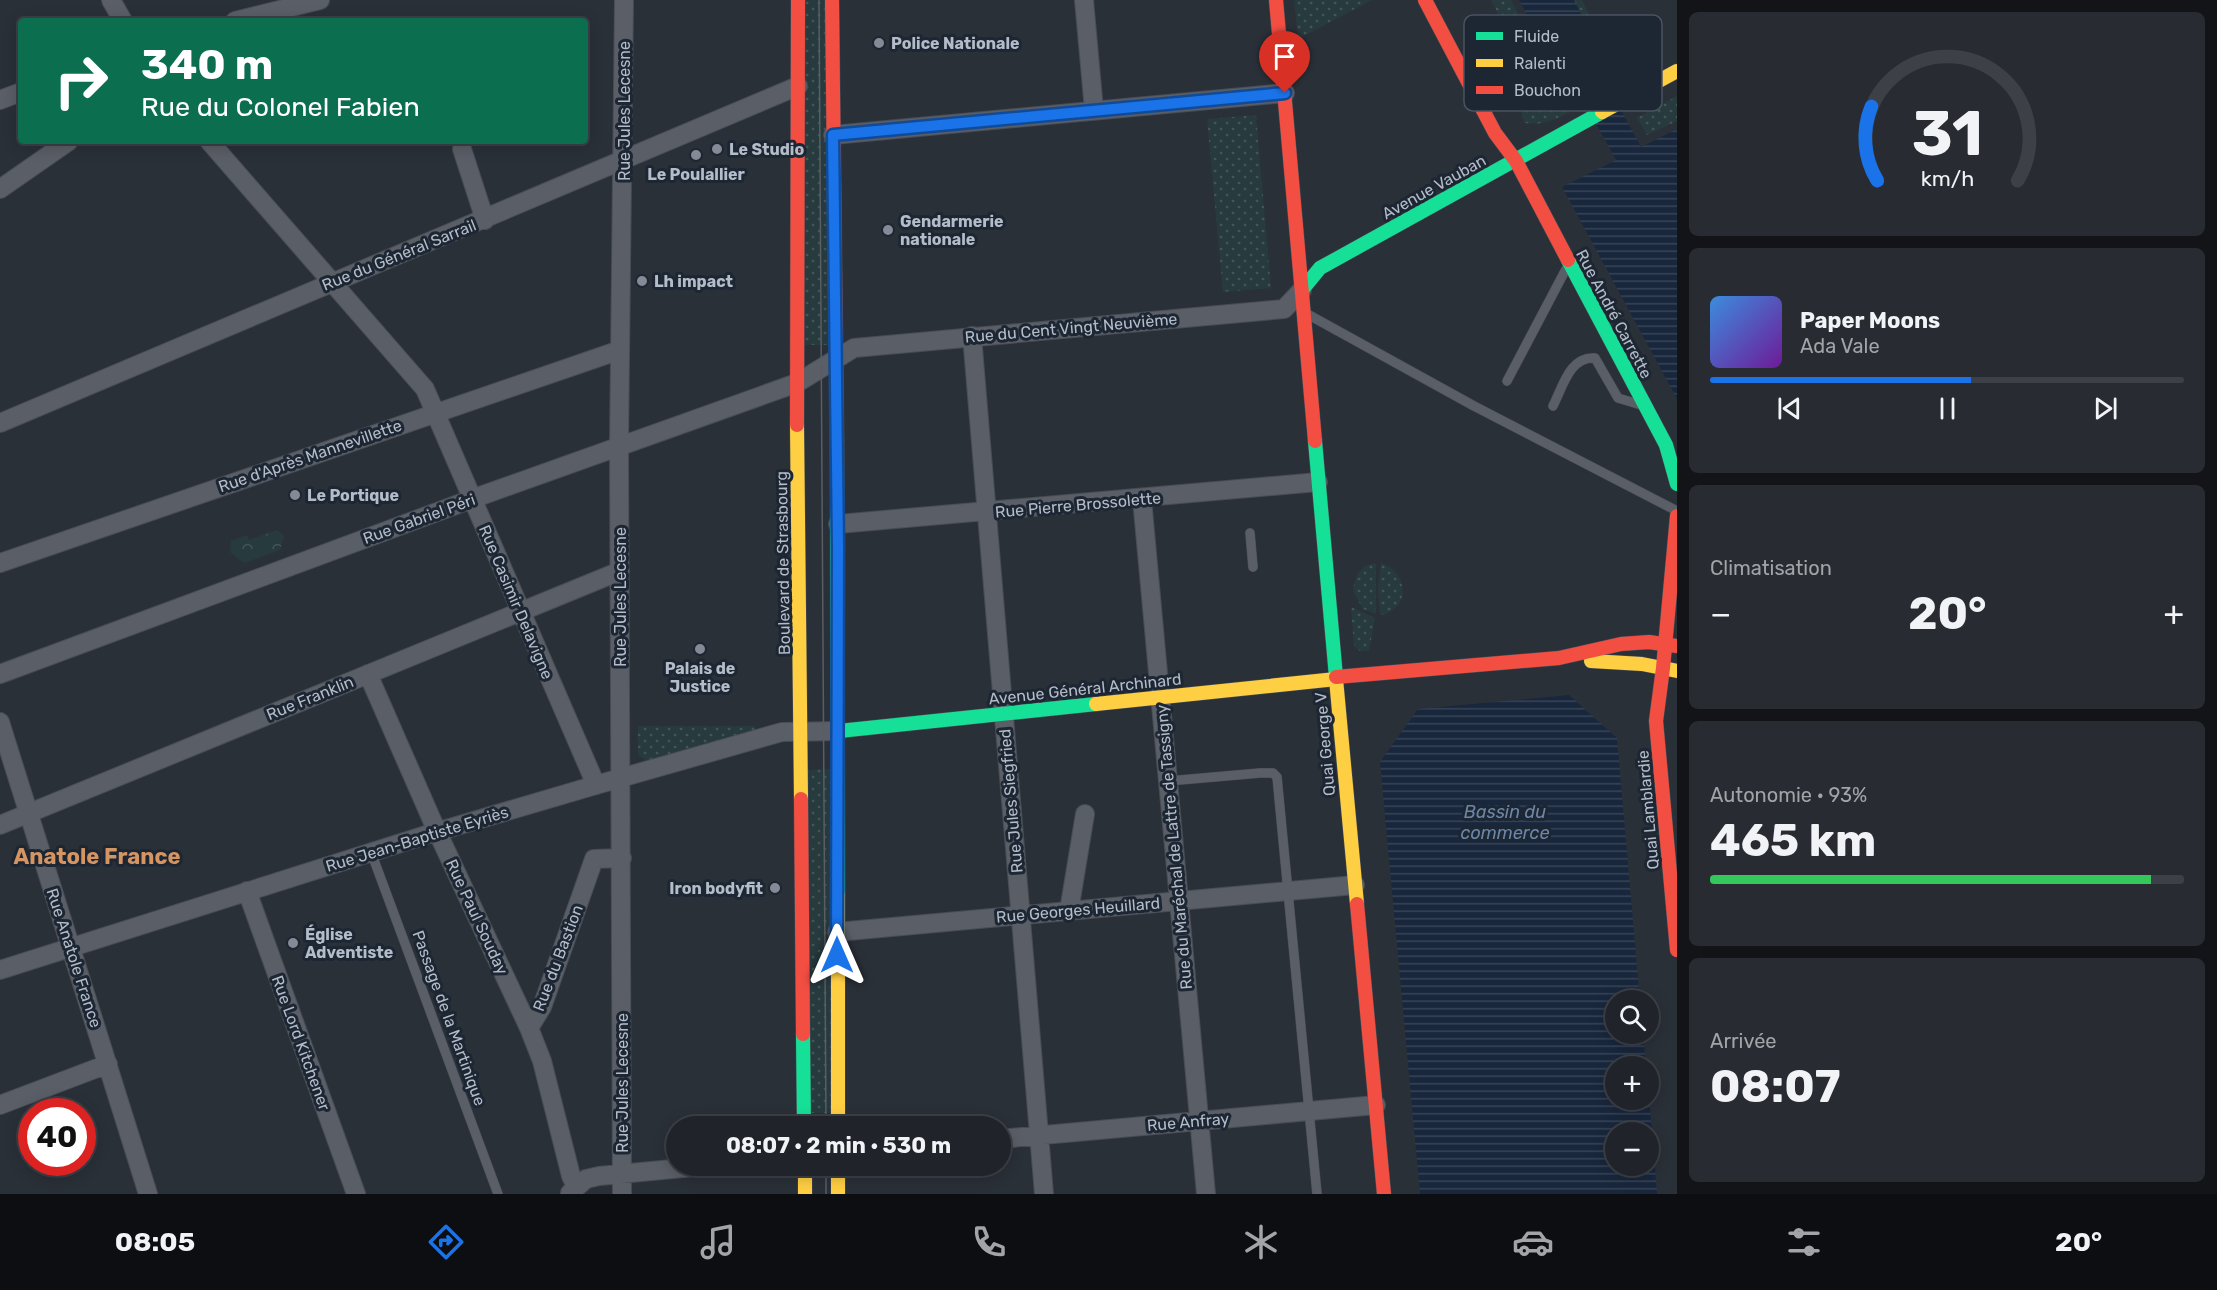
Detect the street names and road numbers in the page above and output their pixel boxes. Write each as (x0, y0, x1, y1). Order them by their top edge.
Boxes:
street label: Rue Jules Lecesne (615, 41, 634, 181)
street label: Avenue Vauban (1379, 151, 1489, 223)
street label: Rue du Général Sarrail (319, 215, 479, 295)
street label: Rue André Carrette (1572, 246, 1656, 382)
street label: Rue du Cent Vingt Neuvième (964, 309, 1178, 347)
street label: Rue d'Après Mannevillette (216, 416, 404, 496)
street label: Boulevard de Strasbourg (772, 471, 794, 655)
street label: Rue Pierre Brossolette (994, 488, 1162, 522)
street label: Rue Gabriel Péri (360, 490, 478, 548)
street label: Rue Casimir Delavigne (475, 522, 557, 682)
street label: Rue Jules Lecesne (611, 527, 630, 667)
street label: Avenue Général Archinard (988, 669, 1182, 709)
street label: Rue Franklin (264, 672, 356, 724)
street label: Quai George V (1311, 691, 1339, 797)
street label: Rue du Maréchal de Lattre de Tassigny (1152, 704, 1196, 990)
street label: Rue Jules Siegfried (995, 728, 1027, 874)
street label: Quai Lamblardie (1633, 750, 1663, 870)
street label: Rue Jean-Baptiste Eyriès (323, 802, 511, 876)
street label: Rue Paul Souday (442, 856, 512, 978)
street label: Rue Anatole France (43, 886, 106, 1030)
street label: Rue Georges Heuillard (995, 893, 1161, 927)
street label: Rue du Bastion (529, 902, 587, 1014)
street label: Passage de la Martinique (408, 928, 490, 1108)
street label: Rue Lord Kitchener (268, 973, 334, 1113)
street label: Rue Jules Lecesne (613, 1013, 632, 1153)
street label: Rue Anfray (1146, 1109, 1230, 1135)

